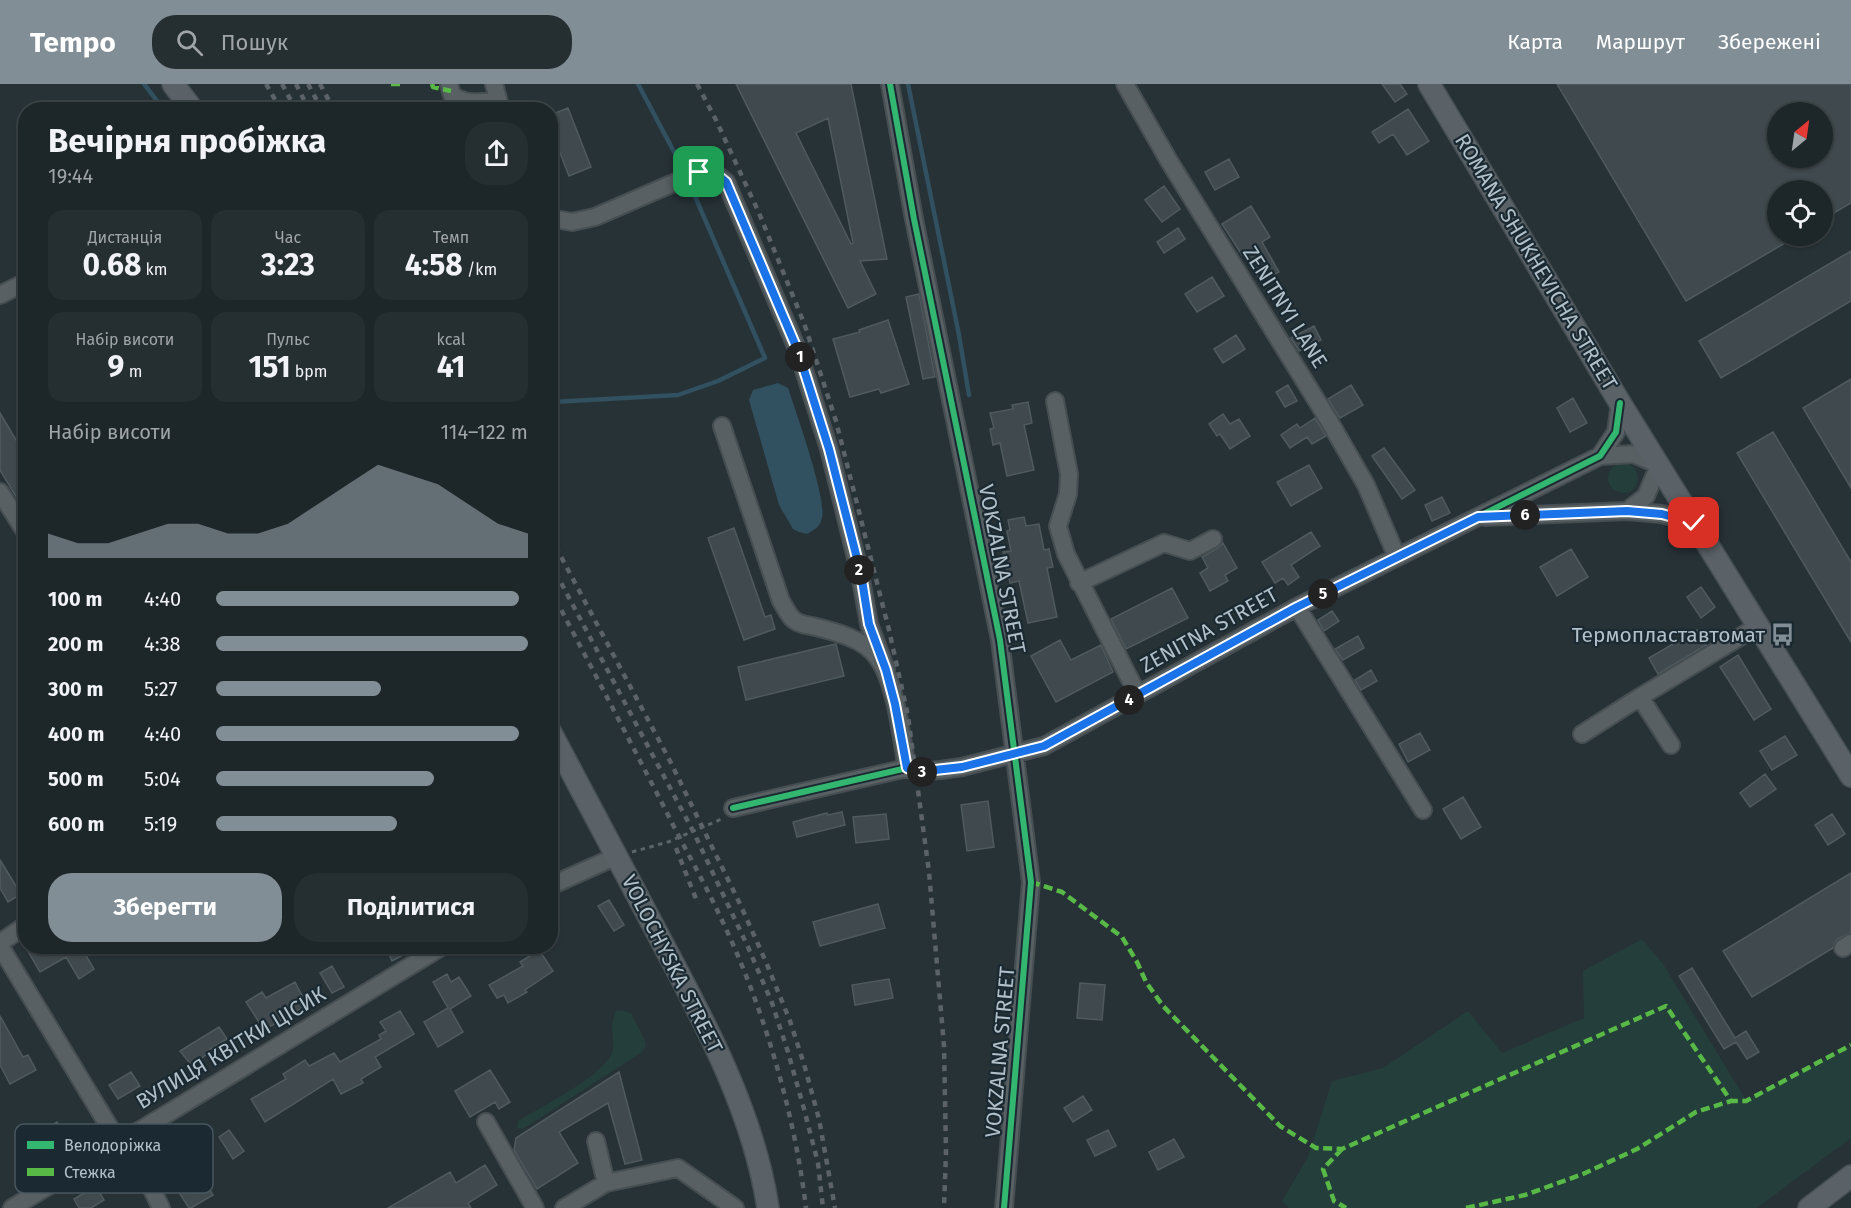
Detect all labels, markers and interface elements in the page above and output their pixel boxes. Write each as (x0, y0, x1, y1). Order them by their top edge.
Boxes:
search box (152, 15, 572, 69)
text: Tempo (30, 26, 116, 59)
icon: search (173, 26, 206, 59)
text: Пошук (221, 29, 288, 56)
text: Карта (1507, 29, 1563, 55)
text: Маршрут (1596, 29, 1685, 55)
text: Збережені (1718, 29, 1821, 55)
north arrow (1767, 102, 1833, 168)
map controls (1767, 102, 1833, 246)
text: Вечірня пробіжка (48, 121, 326, 161)
button: share (465, 122, 528, 185)
street label: ROMANA SHUKHEVICHA STREET (1449, 129, 1623, 395)
pin (673, 146, 724, 197)
icon: arrive (682, 155, 715, 188)
text: 19:44 (48, 164, 93, 188)
button: locate (1767, 180, 1833, 246)
text: Дистанція (88, 228, 162, 247)
text: Час (275, 228, 301, 247)
text: Темп (433, 228, 469, 247)
street label: ZENITNYI LANE (1237, 241, 1333, 373)
text: 0.68 (83, 247, 141, 283)
text: 3:23 (261, 247, 315, 283)
text: 4:58 (405, 247, 463, 283)
text: km (141, 260, 167, 279)
text: /km (463, 260, 497, 279)
text: Набір висоти (76, 330, 174, 349)
text: Пульс (266, 330, 310, 349)
text: kcal (437, 330, 465, 349)
pin: 1 (785, 342, 815, 372)
text: 1 (796, 347, 804, 366)
text: 9 (108, 349, 124, 385)
text: 151 (248, 349, 291, 385)
text: 41 (437, 349, 465, 385)
text: m (124, 362, 142, 381)
text: bpm (291, 362, 328, 381)
text: Набір висоти (48, 420, 172, 444)
text: 114–122 m (440, 420, 528, 444)
street label: VOKZALNA STREET (973, 482, 1031, 656)
pin (1668, 497, 1719, 548)
pin: 6 (1510, 500, 1540, 530)
text: 6 (1520, 505, 1530, 524)
icon: check (1677, 506, 1710, 539)
pin: 2 (844, 555, 874, 585)
text: 2 (855, 560, 863, 579)
pin: 5 (1308, 579, 1338, 609)
street label: ZENITNA STREET (1136, 581, 1283, 679)
text: 5 (1319, 584, 1327, 603)
text: 100 m (48, 587, 102, 611)
text: 4:40 (144, 587, 181, 611)
place label: Термопластавтомат (1572, 622, 1766, 648)
bus stop icon: Термопластавтомат (1770, 622, 1796, 648)
text: 200 m (48, 632, 103, 656)
text: 4:38 (144, 632, 181, 656)
text: 300 m (48, 677, 103, 701)
text: 5:27 (144, 677, 177, 701)
pin: 4 (1114, 685, 1144, 715)
text: 4 (1124, 690, 1134, 709)
text: 400 m (48, 722, 104, 746)
text: 4:40 (144, 722, 181, 746)
pin: 3 (907, 757, 937, 787)
text: 3 (918, 762, 926, 781)
text: 500 m (48, 767, 104, 791)
text: 5:04 (144, 767, 181, 791)
text: 600 m (48, 812, 104, 836)
text: 5:19 (144, 812, 177, 836)
street label: VOLOCHYSKA STREET (616, 871, 728, 1058)
button: Зберегти (48, 873, 282, 942)
button: Поділитися (294, 873, 528, 942)
street label: VOKZALNA STREET (980, 965, 1020, 1139)
street label: ВУЛИЦЯ КВІТКИ ЦІСИК (131, 981, 331, 1115)
legend (15, 1124, 213, 1193)
text: Велодоріжка (64, 1136, 161, 1155)
text: Стежка (64, 1163, 116, 1182)

